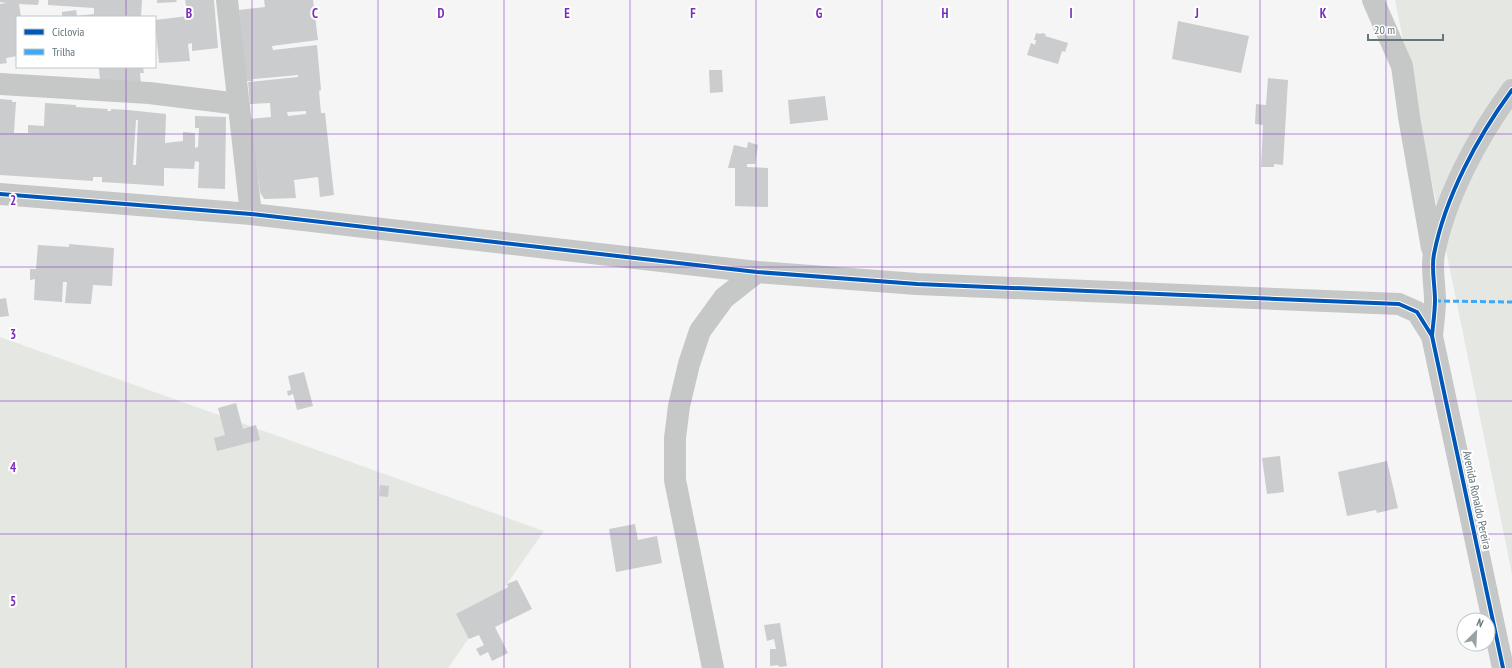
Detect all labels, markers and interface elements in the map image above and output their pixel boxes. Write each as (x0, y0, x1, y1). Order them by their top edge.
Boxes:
text: B (186, 5, 192, 22)
text: C (312, 5, 318, 22)
text: D (438, 5, 445, 22)
text: E (564, 5, 570, 22)
text: F (690, 5, 696, 22)
text: G (816, 5, 823, 22)
text: H (942, 5, 949, 22)
text: I (1069, 5, 1073, 22)
text: J (1194, 5, 1199, 22)
text: K (1320, 5, 1327, 22)
legend (16, 16, 156, 68)
scale bar (1368, 16, 1443, 42)
text: 20 m (1374, 22, 1395, 37)
text: Ciclovia (52, 24, 84, 39)
text: Trilha (52, 44, 75, 59)
text: 2 (10, 192, 16, 209)
text: 3 (10, 326, 16, 343)
street label: Avenida Ronaldo Pereira (1460, 449, 1495, 551)
text: 4 (10, 459, 17, 476)
text: 5 (10, 593, 16, 610)
north arrow (1456, 612, 1496, 652)
text: N (1475, 615, 1486, 630)

